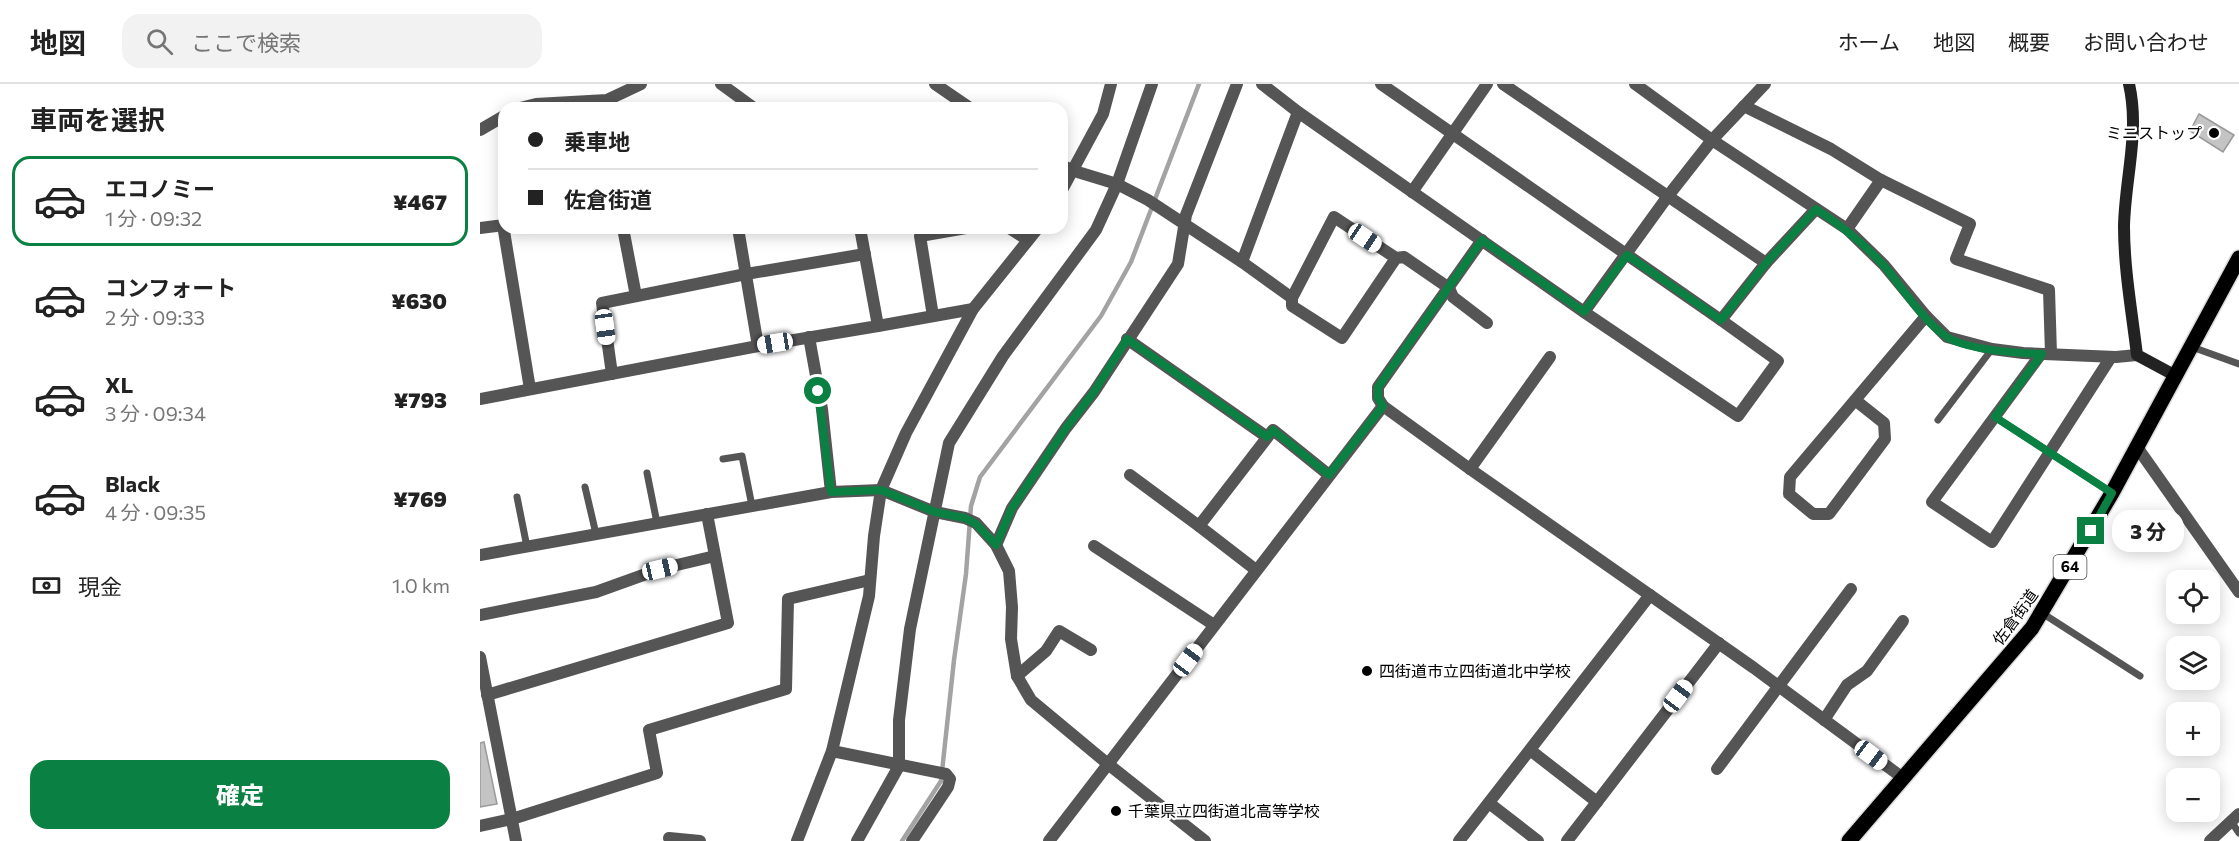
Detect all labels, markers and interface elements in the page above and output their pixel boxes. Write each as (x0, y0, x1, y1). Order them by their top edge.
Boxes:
search box (122, 14, 542, 68)
text: 地図 (30, 25, 86, 59)
icon: search (143, 25, 176, 58)
text: ここで検索 (191, 29, 301, 56)
text: ホーム (1838, 29, 1900, 54)
text: 地図 (1933, 29, 1975, 54)
text: 概要 (2008, 29, 2050, 54)
text: お問い合わせ (2083, 29, 2209, 54)
text: 車両を選択 (30, 103, 165, 136)
place label: ミニストップ (2106, 123, 2202, 142)
marker: ミニストップ (2207, 126, 2221, 140)
text: 乗車地 (564, 128, 630, 155)
icon: car (33, 174, 87, 228)
text: エコノミー (105, 175, 215, 202)
text: 佐倉街道 (564, 186, 652, 213)
text: ¥467 (393, 188, 447, 215)
text: 1 分 · 09:32 (105, 206, 202, 230)
car (1345, 220, 1385, 256)
icon: car (33, 273, 87, 327)
text: コンフォート (105, 274, 236, 301)
text: ¥630 (391, 287, 447, 314)
text: 2 分 · 09:33 (105, 305, 205, 329)
car (594, 308, 616, 346)
car (756, 331, 794, 355)
text: XL (105, 371, 133, 398)
icon: car (33, 372, 87, 426)
route start (804, 377, 831, 404)
text: ¥793 (394, 386, 447, 413)
text: 3 分 · 09:34 (105, 401, 206, 425)
text: Black (105, 470, 160, 497)
icon: car (33, 471, 87, 525)
text: ¥769 (393, 485, 447, 512)
text: 4 分 · 09:35 (105, 500, 206, 524)
callout: 3 分 (2112, 510, 2184, 552)
route end (2077, 517, 2104, 544)
text: 3 分 (2130, 519, 2166, 543)
road number: 64 (2054, 555, 2086, 579)
car (640, 556, 680, 582)
icon: cash (30, 569, 63, 602)
map controls (2166, 570, 2220, 822)
button: locate (2166, 570, 2220, 624)
text: 現金 (78, 573, 122, 600)
text: 1.0 km (392, 573, 450, 597)
street label: 佐倉街道 (1988, 585, 2041, 648)
button: layers (2166, 636, 2220, 690)
car (1170, 640, 1206, 680)
place label: 四街道市立四街道北中学校 (1379, 661, 1571, 680)
marker: 四街道市立四街道北中学校 (1360, 664, 1374, 678)
car (1660, 676, 1696, 716)
button: + (2166, 702, 2220, 756)
car (1851, 737, 1891, 773)
button: 確定 (30, 760, 450, 829)
button: − (2166, 768, 2220, 822)
place label: 千葉県立四街道北高等学校 (1128, 801, 1320, 820)
marker: 千葉県立四街道北高等学校 (1109, 804, 1123, 818)

